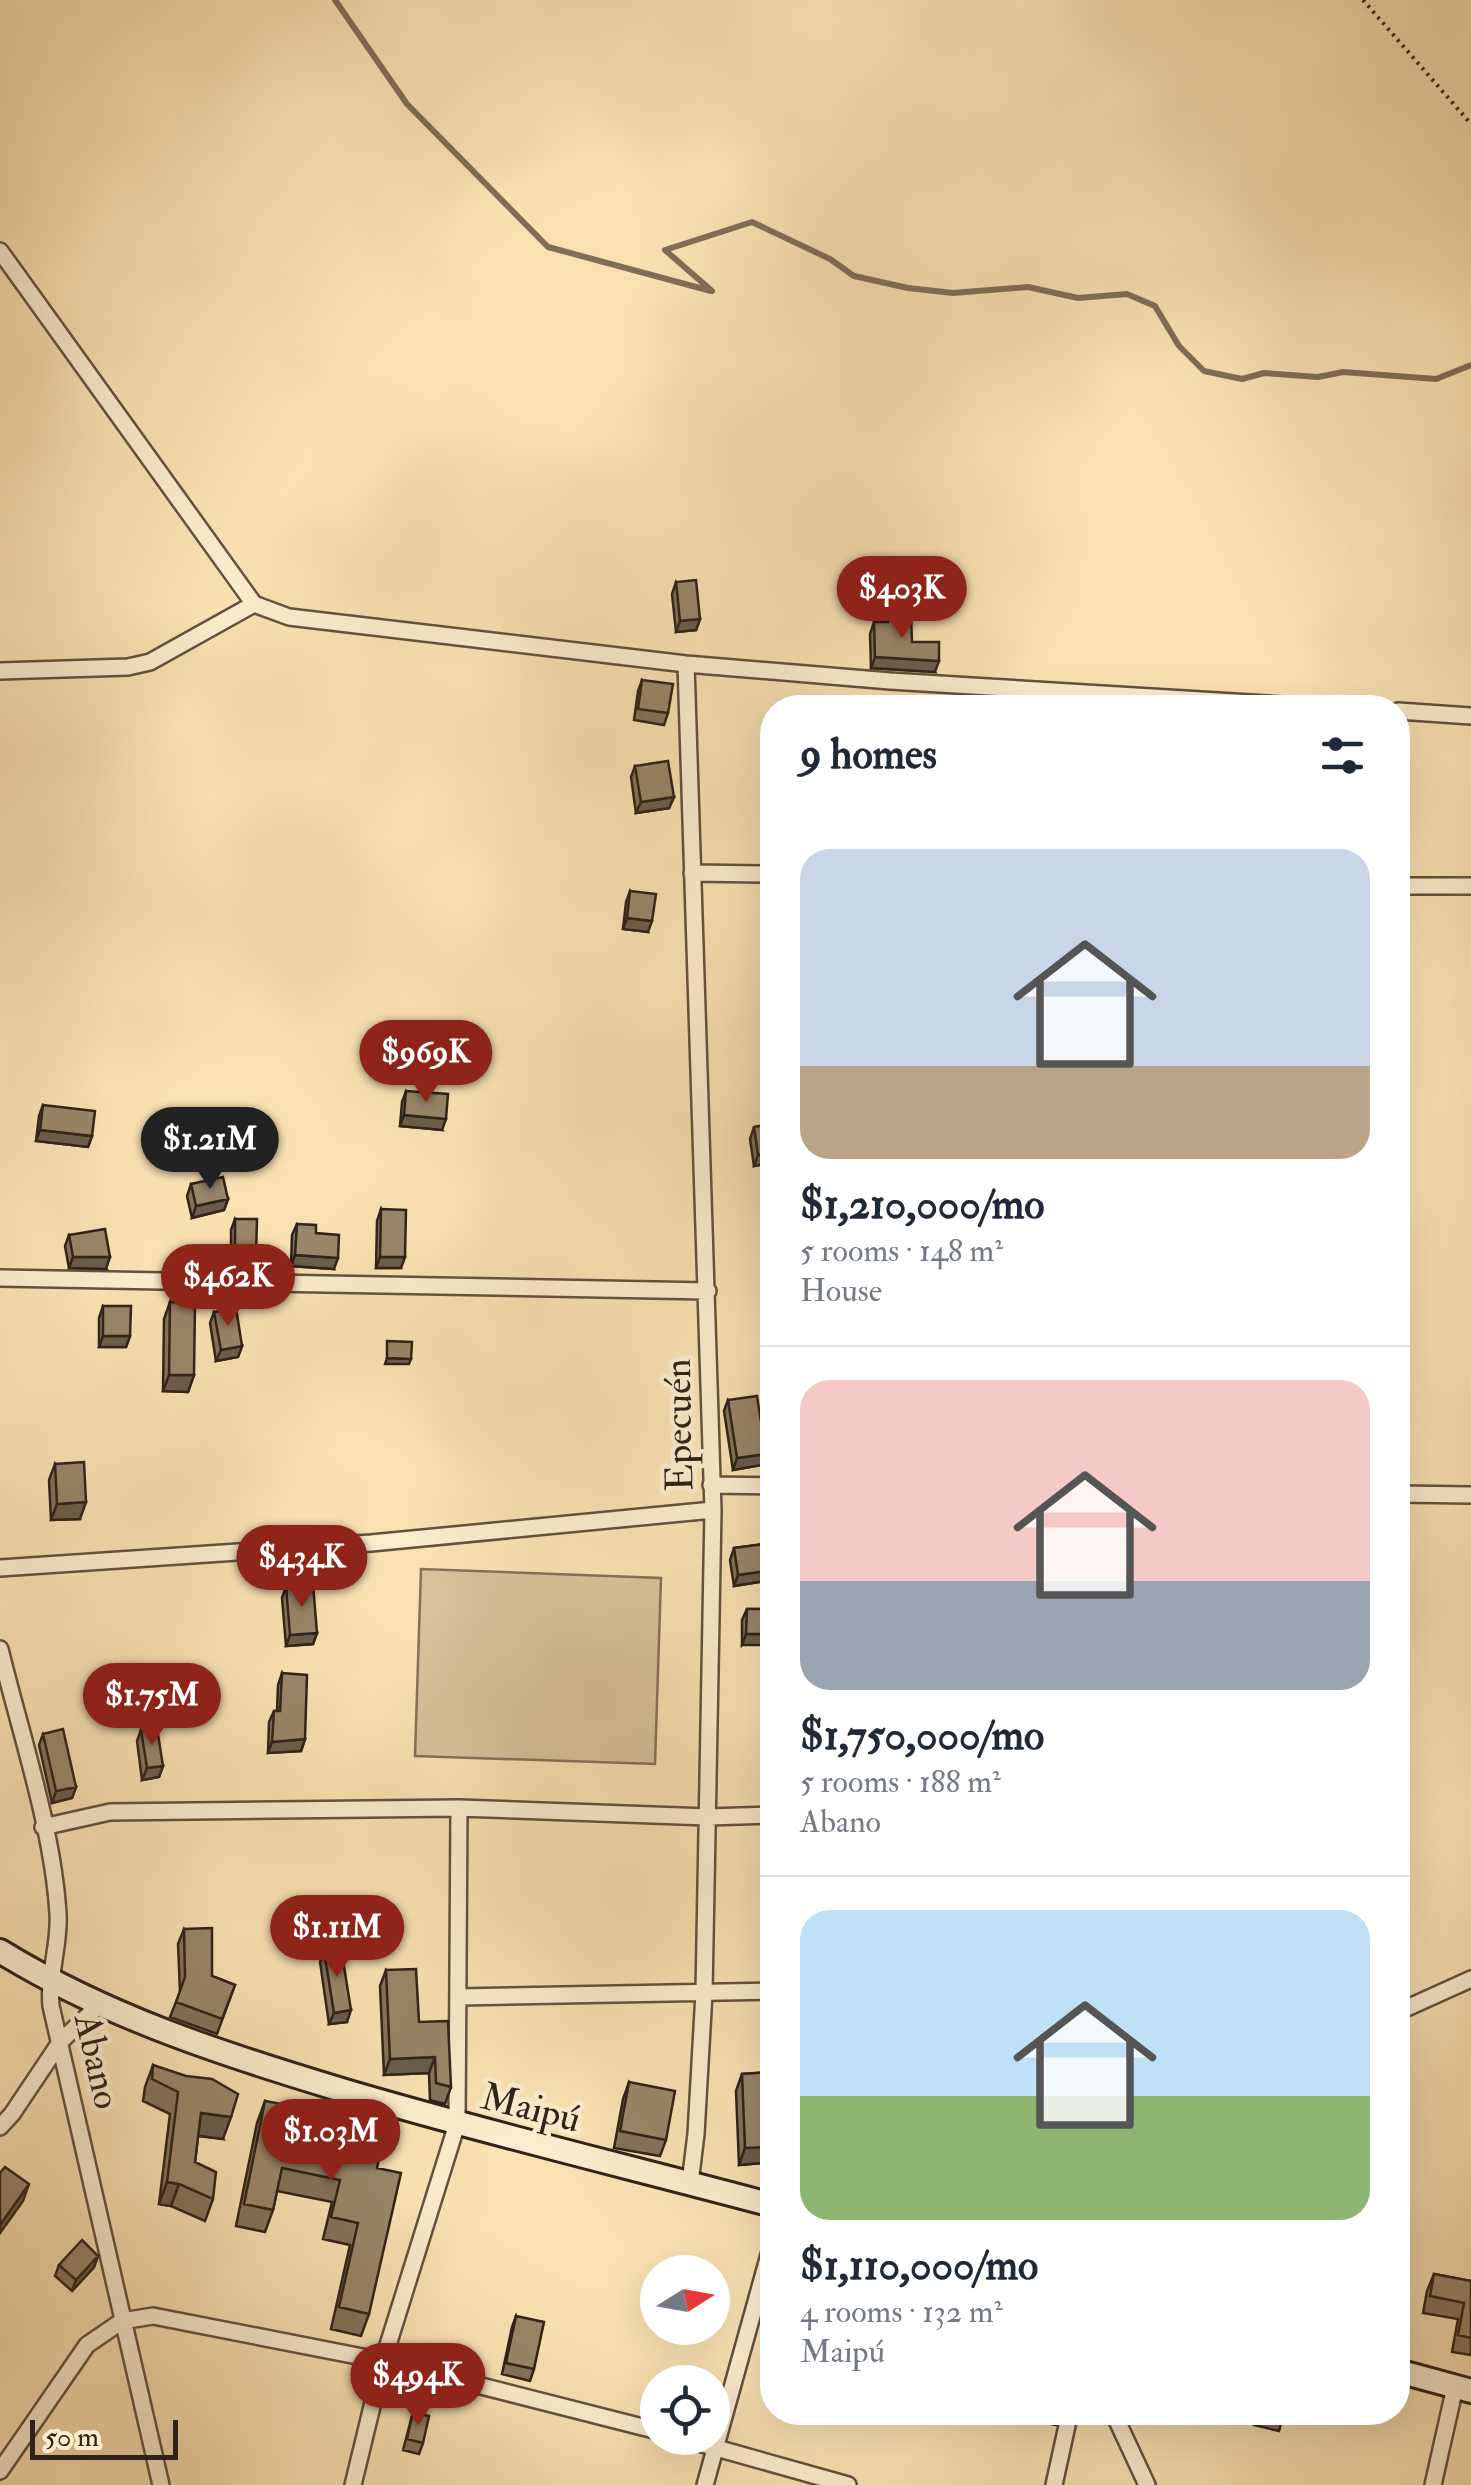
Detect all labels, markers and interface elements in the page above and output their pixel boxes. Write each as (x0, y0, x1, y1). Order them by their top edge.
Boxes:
pin: $403K (832, 556, 972, 641)
text: $403K (859, 568, 945, 608)
icon: filters (1315, 728, 1370, 783)
text: 9 homes (800, 729, 937, 781)
icon: home (995, 914, 1175, 1094)
pin: $969K (356, 1020, 496, 1105)
text: $969K (381, 1032, 471, 1072)
pin: $1.21M (129, 1107, 291, 1192)
text: $1.21M (163, 1119, 257, 1159)
text: $1,210,000/mo (800, 1179, 1044, 1231)
text: 5 rooms · 148 m² (800, 1231, 1003, 1271)
pin: $462K (158, 1244, 298, 1329)
text: $462K (183, 1256, 273, 1296)
text: House (800, 1271, 882, 1311)
street label: Epecuén (654, 1358, 704, 1492)
icon: home (995, 1445, 1175, 1625)
pin: $434K (232, 1525, 372, 1610)
text: $434K (258, 1537, 346, 1577)
pin: $1.75M (71, 1663, 233, 1748)
text: $1.75M (105, 1675, 199, 1715)
text: $1,750,000/mo (800, 1710, 1044, 1762)
text: 5 rooms · 188 m² (800, 1762, 1001, 1802)
text: Abano (800, 1802, 881, 1842)
pin: $1.11M (256, 1895, 418, 1980)
text: $1.11M (292, 1907, 382, 1947)
icon: home (995, 1975, 1175, 2155)
street label: Abano (63, 2008, 131, 2113)
street label: Maipú (476, 2072, 586, 2143)
pin: $1.03M (250, 2099, 412, 2184)
text: $1.03M (283, 2111, 379, 2151)
text: $1,110,000/mo (800, 2240, 1038, 2292)
north arrow (640, 2255, 730, 2345)
map controls (640, 2255, 730, 2455)
text: 4 rooms · 132 m² (800, 2292, 1003, 2332)
text: Maipú (800, 2332, 885, 2372)
pin: $494K (348, 2343, 488, 2428)
text: $494K (372, 2355, 464, 2395)
button: locate (640, 2365, 730, 2455)
scale bar (30, 2415, 178, 2460)
text: 50 m (45, 2420, 99, 2455)

